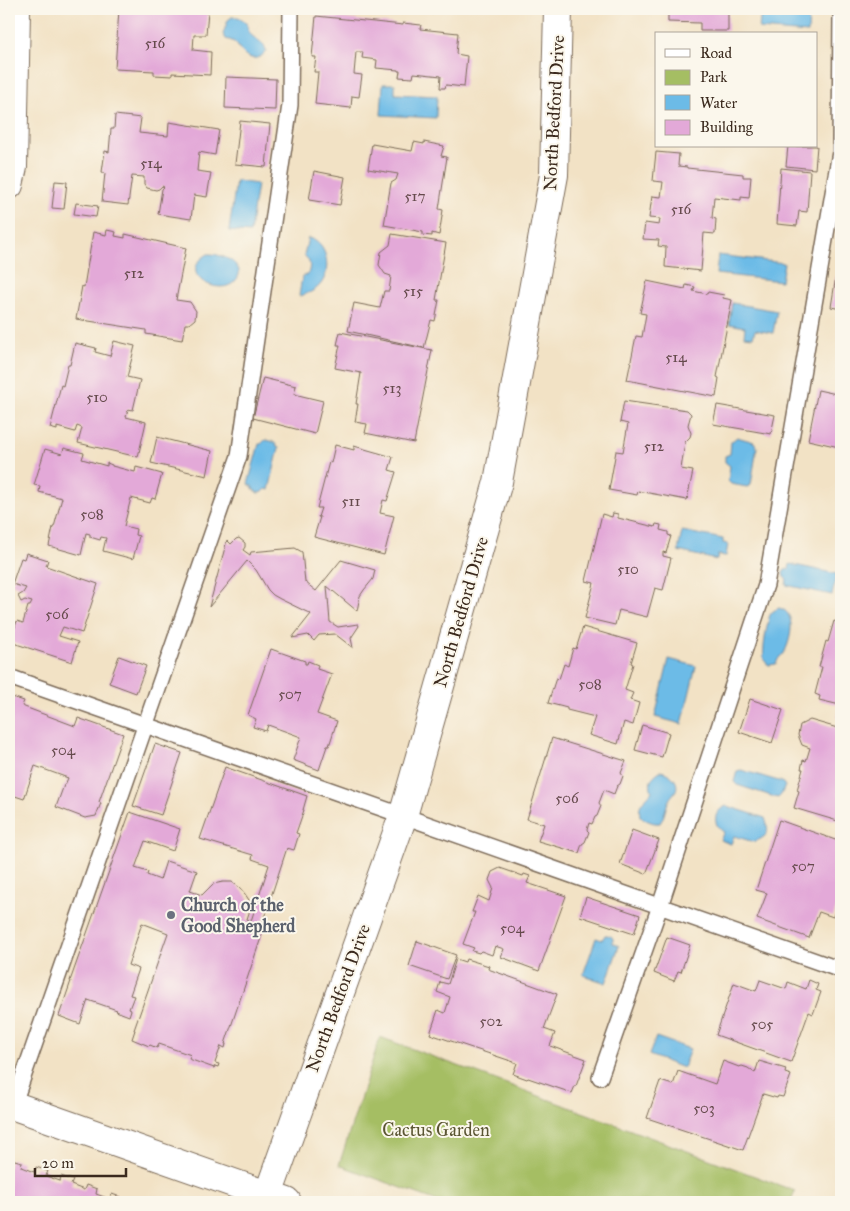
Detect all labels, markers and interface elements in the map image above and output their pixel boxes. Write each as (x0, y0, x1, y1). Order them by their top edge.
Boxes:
legend (655, 32, 818, 148)
house number: 516 (145, 34, 167, 52)
street label: North Bedford Drive (539, 35, 569, 191)
text: Road (700, 44, 732, 62)
text: Park (700, 68, 727, 86)
text: Water (700, 94, 737, 112)
text: Building (700, 118, 754, 136)
house number: 514 (140, 154, 162, 172)
house number: 517 (405, 187, 425, 205)
house number: 516 (671, 200, 693, 218)
house number: 512 (124, 264, 145, 282)
house number: 515 (403, 282, 423, 300)
house number: 514 (665, 348, 687, 366)
house number: 513 (383, 379, 401, 397)
house number: 510 (86, 388, 108, 406)
house number: 512 (644, 437, 665, 455)
house number: 511 (342, 492, 360, 510)
house number: 508 (80, 505, 104, 523)
street label: North Bedford Drive (429, 534, 493, 690)
house number: 510 (617, 560, 639, 578)
house number: 506 (45, 605, 70, 623)
house number: 508 (578, 675, 602, 693)
house number: 507 (278, 685, 302, 703)
house number: 504 (51, 741, 76, 759)
house number: 506 (555, 789, 580, 807)
house number: 507 (791, 857, 815, 875)
place label: Church of the Good Shepherd (181, 894, 296, 938)
marker: Church of the Good Shepherd (165, 909, 177, 921)
house number: 504 (500, 919, 525, 937)
street label: North Bedford Drive (301, 921, 375, 1075)
house number: 502 (479, 1012, 503, 1030)
house number: 505 (751, 1015, 773, 1033)
house number: 503 (693, 1099, 715, 1117)
park label: Cactus Garden (382, 1119, 490, 1141)
scale bar (35, 1146, 126, 1178)
text: 20 m (42, 1154, 74, 1172)

